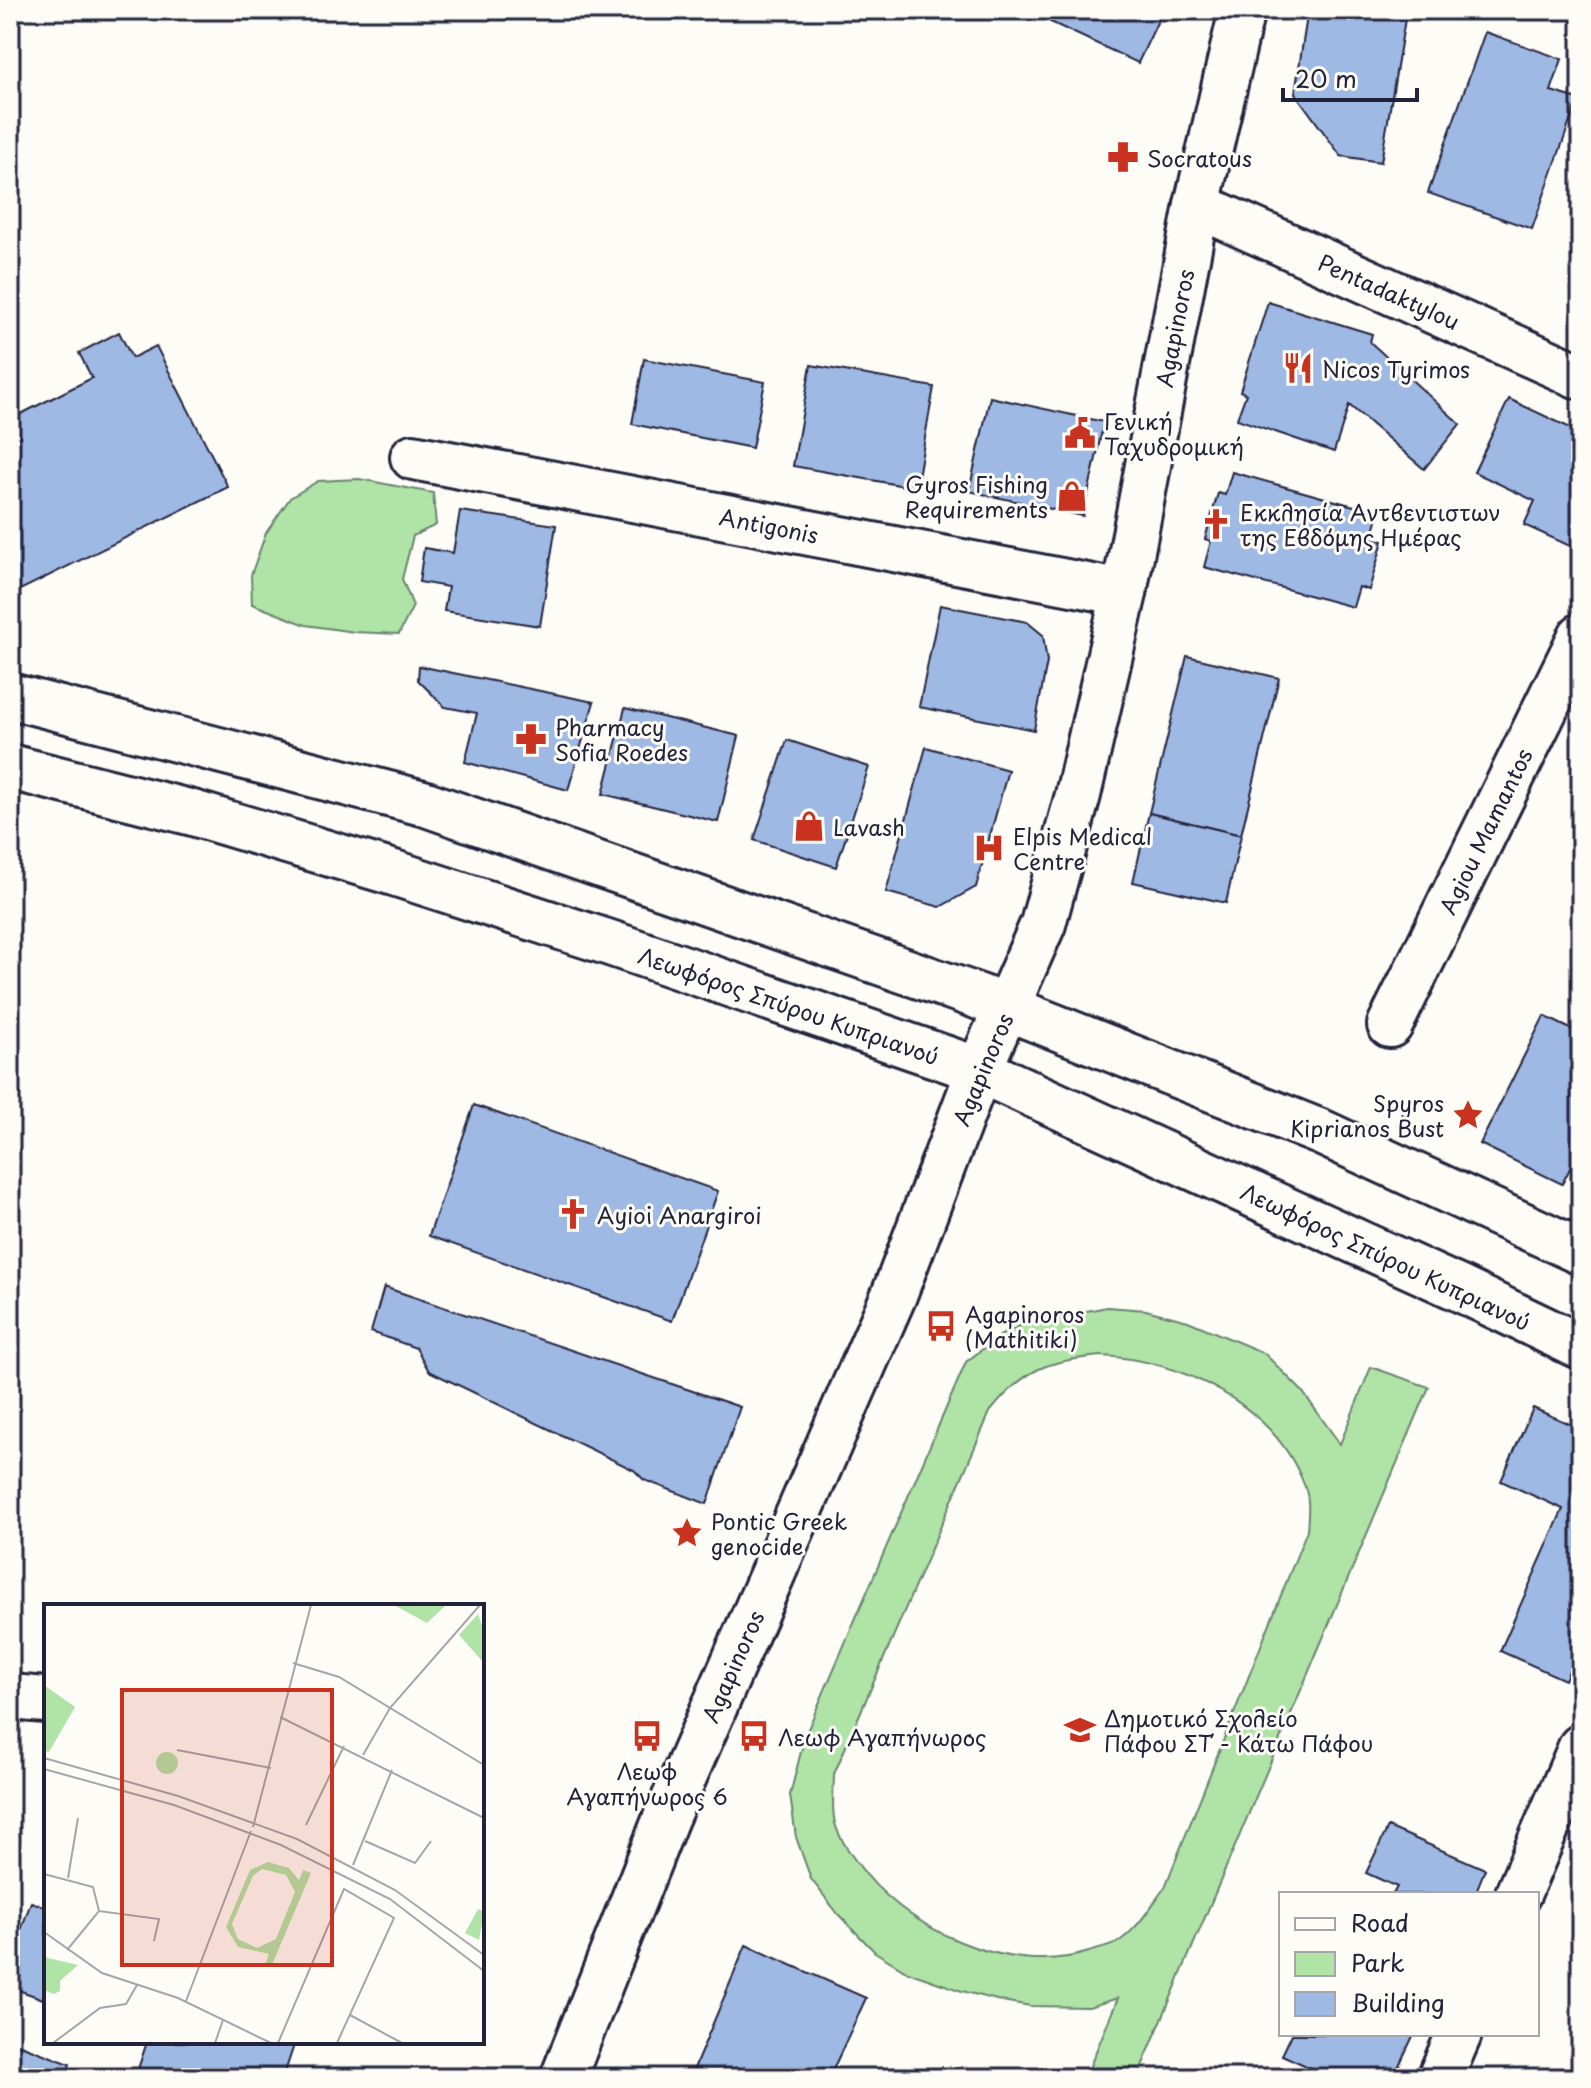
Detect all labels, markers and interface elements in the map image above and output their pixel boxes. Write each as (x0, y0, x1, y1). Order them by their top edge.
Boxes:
scale bar (1283, 52, 1417, 102)
text: 20 m (1295, 60, 1357, 96)
pharmacy icon: Socratous (1106, 140, 1140, 174)
place label: Socratous (1147, 141, 1252, 174)
street label: Pentadaktylou (1313, 245, 1465, 337)
street label: Agapinoros (1146, 266, 1202, 390)
restaurant icon: Nicos Tyrimos (1281, 351, 1315, 385)
place label: Nicos Tyrimos (1322, 352, 1470, 385)
place label: Γενική Ταχυδρομική (1104, 404, 1244, 462)
public building icon: Γενική Ταχυδρομική (1063, 416, 1097, 450)
place label: Gyros Fishing Requirements (904, 467, 1048, 525)
shop icon: Gyros Fishing Requirements (1055, 479, 1089, 513)
place label: Εκκλησία Αντβεντιστων της Εβδόμης Ημέρας (1240, 495, 1501, 553)
street label: Antigonis (717, 499, 821, 551)
church icon: Εκκλησία Αντβεντιστων της Εβδόμης Ημέρας (1199, 507, 1233, 541)
place label: Pharmacy Sofia Roedes (555, 710, 688, 768)
pharmacy icon: Pharmacy Sofia Roedes (514, 722, 548, 756)
street label: Agiou Mamantos (1430, 742, 1540, 920)
shop icon: Lavash (792, 809, 826, 843)
place label: Lavash (833, 810, 905, 843)
place label: Elpis Medical Centre (1013, 819, 1152, 877)
hospital icon: Elpis Medical Centre (972, 831, 1006, 865)
street label: Λεωφόρος Σπύρου Κυπριανού (634, 938, 944, 1072)
street label: Agapinoros (943, 1008, 1021, 1130)
place label: Spyros Kiprianos Bust (1290, 1086, 1444, 1144)
place icon: Spyros Kiprianos Bust (1451, 1098, 1485, 1132)
street label: Λεωφόρος Σπύρου Κυπριανού (1236, 1174, 1536, 1338)
church icon: Ayioi Anargiroi (556, 1197, 590, 1231)
place label: Ayioi Anargiroi (597, 1198, 762, 1231)
place label: Agapinoros (Mathitiki) (965, 1297, 1084, 1355)
bus stop icon: Agapinoros (Mathitiki) (924, 1309, 958, 1343)
place label: Pontic Greek genocide (711, 1504, 847, 1562)
place icon: Pontic Greek genocide (670, 1516, 704, 1550)
inset map (44, 1604, 484, 2044)
street label: Agapinoros (693, 1605, 771, 1727)
place label: Δημοτικό Σχολείο Πάφου ΣΤ΄ - Κάτω Πάφου (1104, 1701, 1373, 1759)
school or university icon: Δημοτικό Σχολείο Πάφου ΣΤ΄ - Κάτω Πάφου (1063, 1713, 1097, 1747)
bus stop icon: Λεωφ Αγαπήνωρος 6 (630, 1719, 664, 1753)
bus stop icon: Λεωφ Αγαπήνωρος (737, 1719, 771, 1753)
place label: Λεωφ Αγαπήνωρος (778, 1720, 986, 1753)
place label: Λεωφ Αγαπήνωρος 6 (566, 1754, 728, 1812)
legend (1279, 1892, 1539, 2036)
text: Road (1351, 1904, 1409, 1940)
text: Park (1351, 1944, 1405, 1980)
text: Building (1351, 1984, 1445, 2020)

